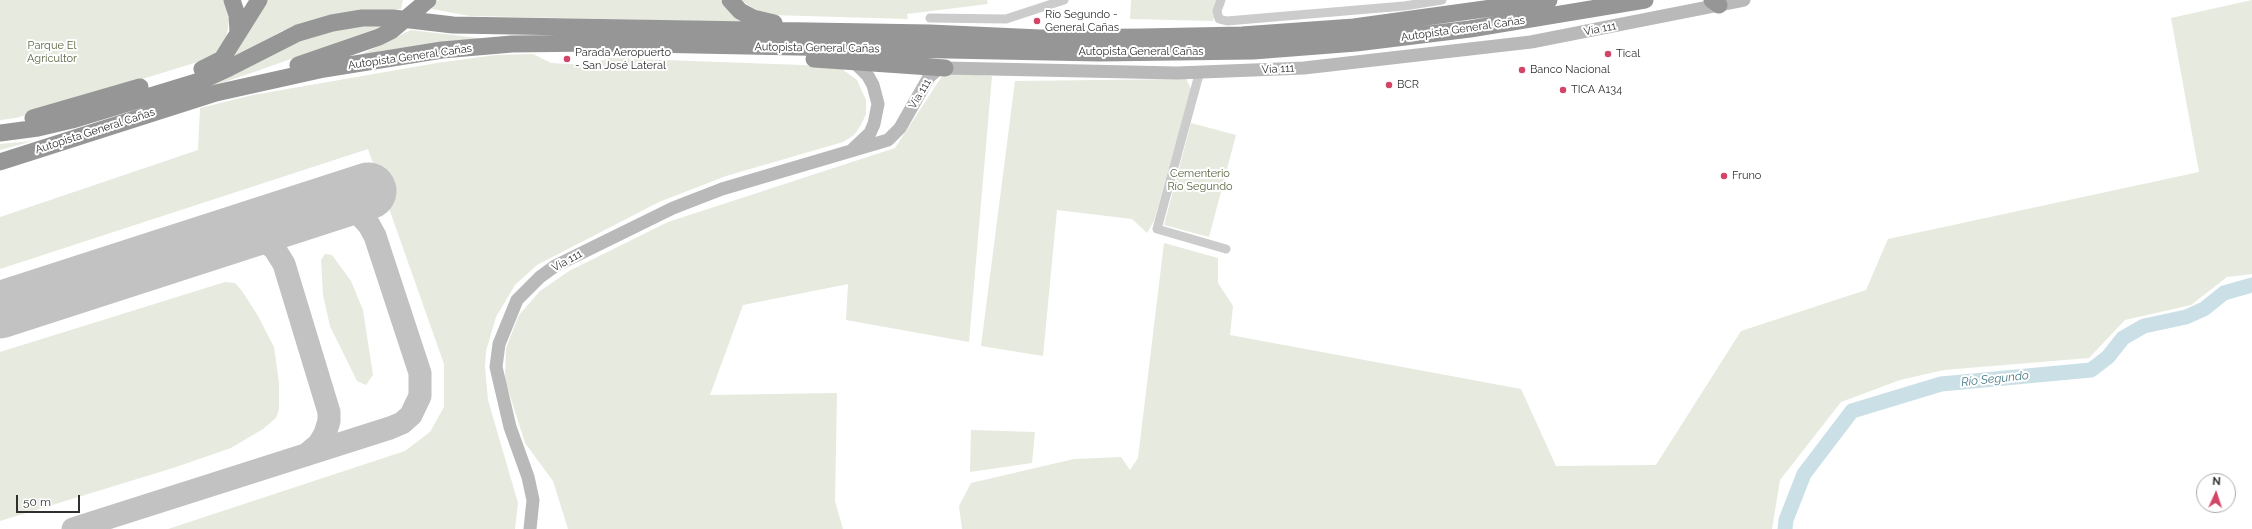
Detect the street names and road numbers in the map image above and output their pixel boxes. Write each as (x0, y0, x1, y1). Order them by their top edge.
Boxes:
street label: Autopista General Cañas (1400, 14, 1526, 44)
street label: Vía 111 (1583, 19, 1617, 39)
street label: Autopista General Cañas (754, 40, 880, 56)
street label: Autopista General Cañas (347, 42, 473, 72)
street label: Autopista General Cañas (1078, 45, 1204, 59)
street label: Vía 111 (1261, 62, 1295, 76)
street label: Vía 111 (906, 77, 934, 111)
street label: Autopista General Cañas (33, 105, 157, 157)
street label: Vía 111 (549, 247, 585, 275)

